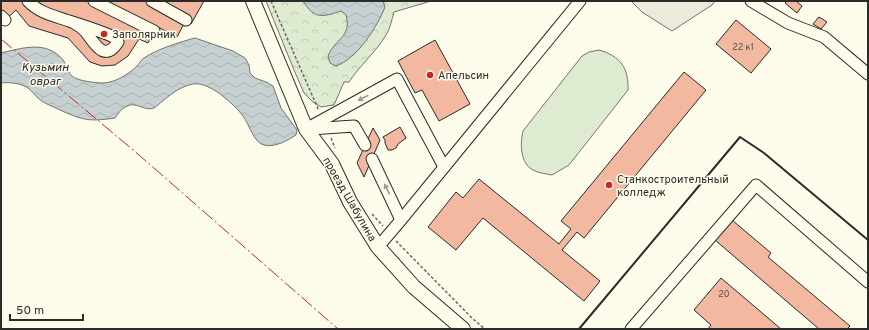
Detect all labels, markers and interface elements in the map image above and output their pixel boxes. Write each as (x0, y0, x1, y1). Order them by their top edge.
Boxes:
place label: Заполярник (112, 28, 176, 42)
marker: Заполярник (99, 29, 109, 39)
house number: 22 к1 (732, 42, 754, 53)
water label: Кузьмин овраг (21, 60, 70, 90)
place label: Апельсин (438, 69, 489, 83)
marker: Апельсин (425, 70, 435, 80)
one-way arrow (357, 95, 369, 101)
street label: проезд Шабулина (319, 155, 379, 244)
place label: Станкостроительный колледж (617, 173, 729, 200)
marker: Станкостроительный колледж (604, 180, 614, 190)
one-way arrow (383, 183, 390, 195)
house number: 20 (718, 289, 730, 300)
scale bar (10, 296, 83, 322)
text: 50 m (16, 303, 44, 319)

